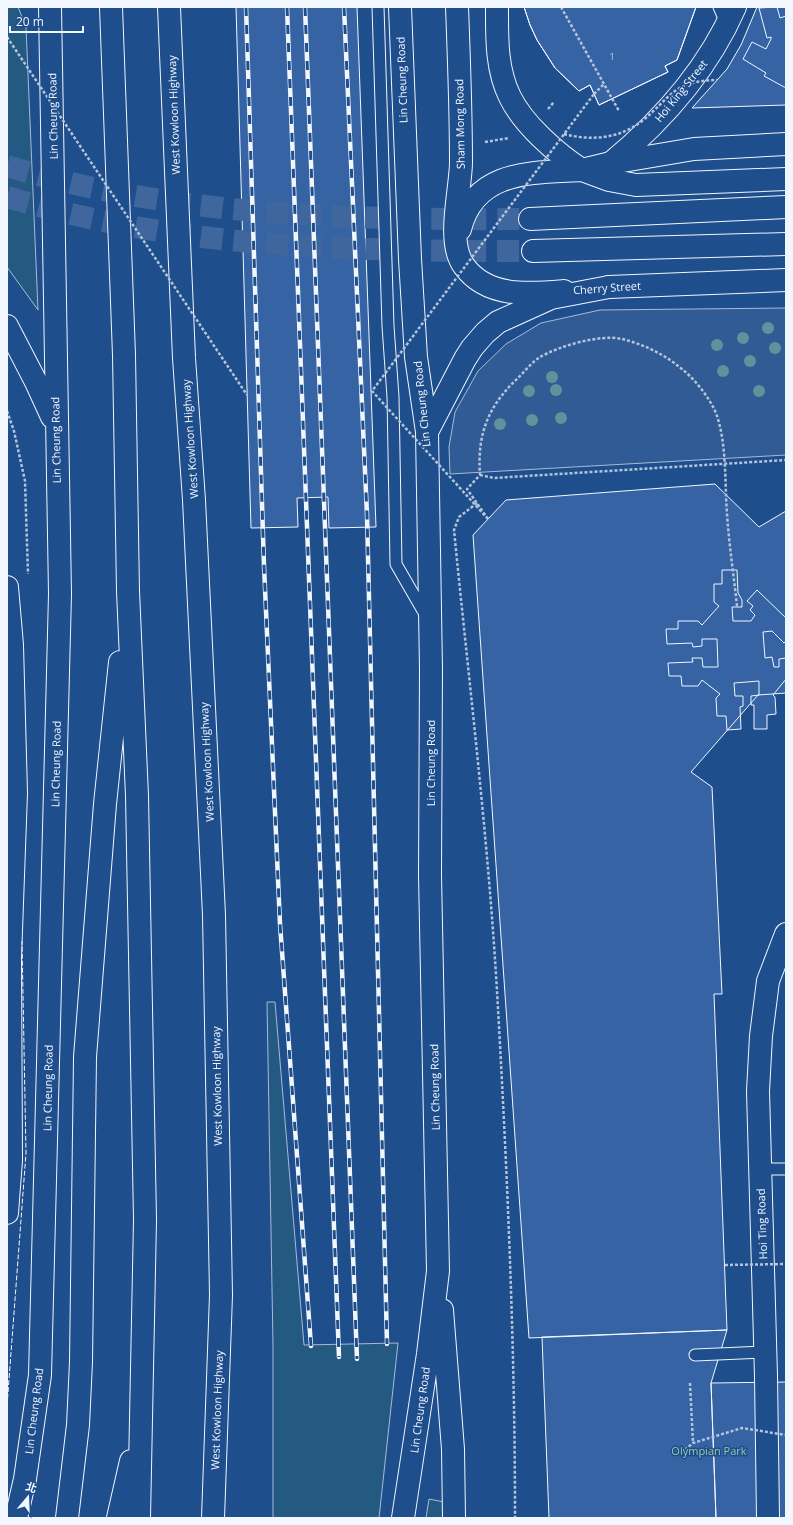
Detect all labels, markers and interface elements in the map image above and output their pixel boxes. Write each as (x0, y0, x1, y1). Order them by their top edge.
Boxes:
scale bar (10, 8, 83, 34)
text: 20 m (16, 13, 44, 30)
street label: Lin Cheung Road (392, 37, 411, 124)
house number: 1 (609, 50, 615, 63)
street label: West Kowloon Highway (164, 55, 183, 175)
street label: Hoi King Street (651, 56, 710, 125)
street label: Lin Cheung Road (44, 73, 61, 159)
street label: Sham Mong Road (451, 79, 468, 169)
street label: Cherry Street (573, 278, 641, 297)
street label: Lin Cheung Road (410, 360, 433, 448)
street label: West Kowloon Highway (178, 378, 201, 499)
street label: Lin Cheung Road (47, 397, 64, 483)
street label: West Kowloon Highway (196, 701, 217, 822)
street label: Lin Cheung Road (423, 720, 438, 806)
street label: Lin Cheung Road (47, 721, 64, 807)
street label: West Kowloon Highway (208, 1026, 225, 1146)
street label: Lin Cheung Road (426, 1044, 443, 1130)
street label: Lin Cheung Road (39, 1045, 56, 1131)
street label: Hoi Ting Road (753, 1188, 770, 1260)
street label: West Kowloon Highway (207, 1349, 226, 1470)
street label: Lin Cheung Road (406, 1366, 433, 1454)
street label: Lin Cheung Road (21, 1367, 46, 1455)
park label: Olympian Park (671, 1443, 747, 1458)
north arrow (8, 1477, 48, 1517)
text: 北 (24, 1478, 39, 1496)

